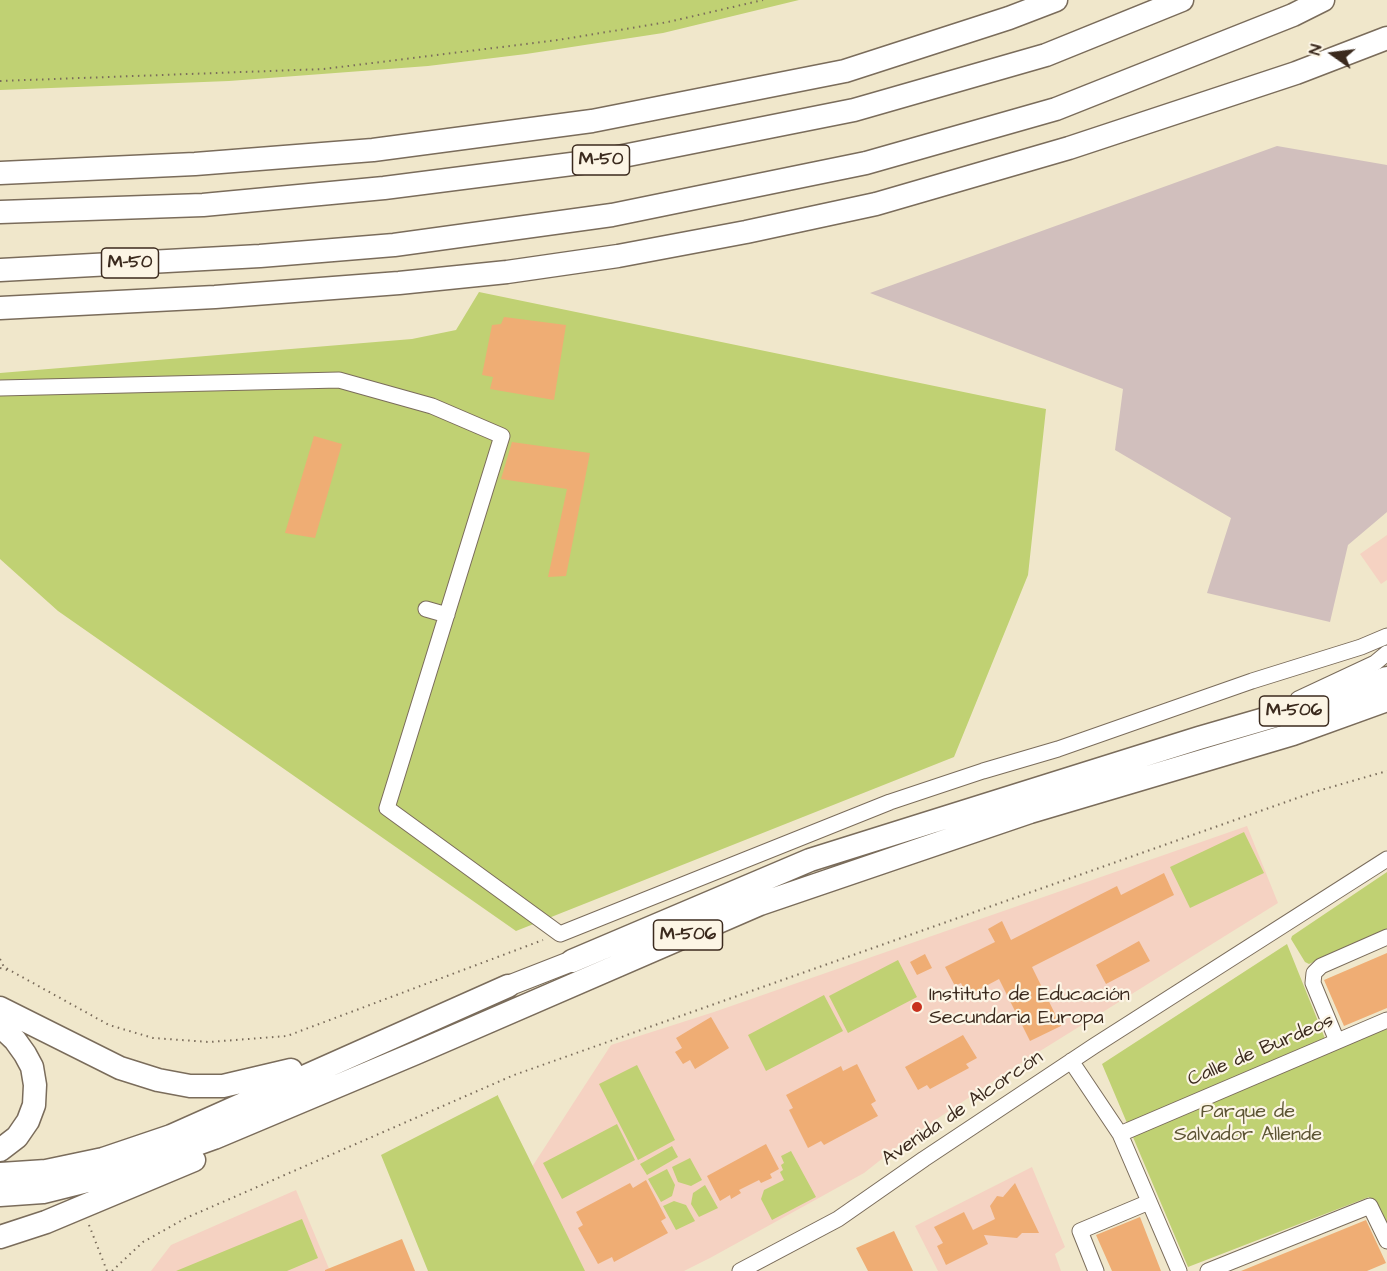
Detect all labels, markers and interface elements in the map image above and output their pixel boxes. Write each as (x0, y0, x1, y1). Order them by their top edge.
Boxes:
north arrow (1303, 24, 1363, 84)
text: N (1304, 42, 1327, 57)
road number: M-50 (572, 145, 630, 175)
road number: M-50 (102, 248, 158, 278)
road number: M-506 (1260, 696, 1328, 726)
road number: M-506 (654, 920, 722, 950)
place label: Instituto de Educación Secundaria Europa (929, 984, 1130, 1031)
marker: Instituto de Educación Secundaria Europa (910, 1000, 924, 1014)
street label: Calle de Burdeos (1184, 1009, 1338, 1093)
street label: Avenida de Alcorcón (878, 1046, 1048, 1172)
park label: Parque de Salvador Allende (1174, 1101, 1322, 1148)

